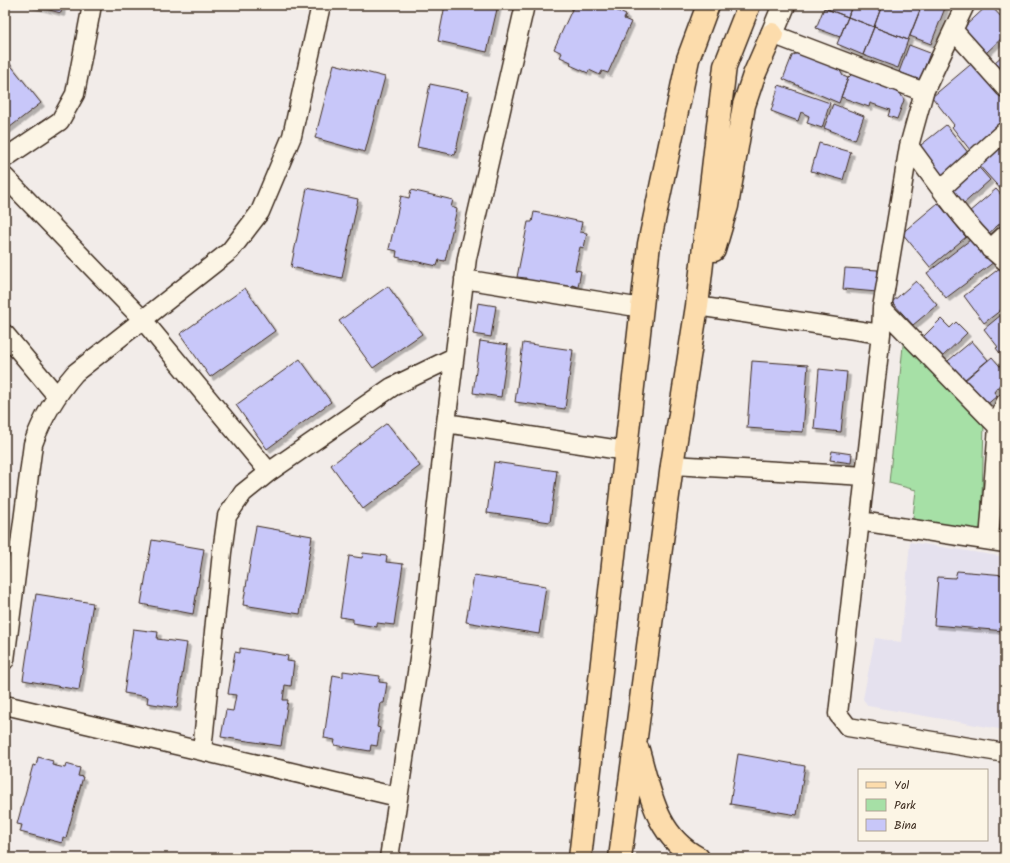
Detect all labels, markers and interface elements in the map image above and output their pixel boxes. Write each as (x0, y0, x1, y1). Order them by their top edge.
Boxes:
legend (858, 769, 988, 841)
text: Yol (894, 776, 909, 795)
text: Park (894, 796, 916, 815)
text: Bina (894, 816, 917, 835)

